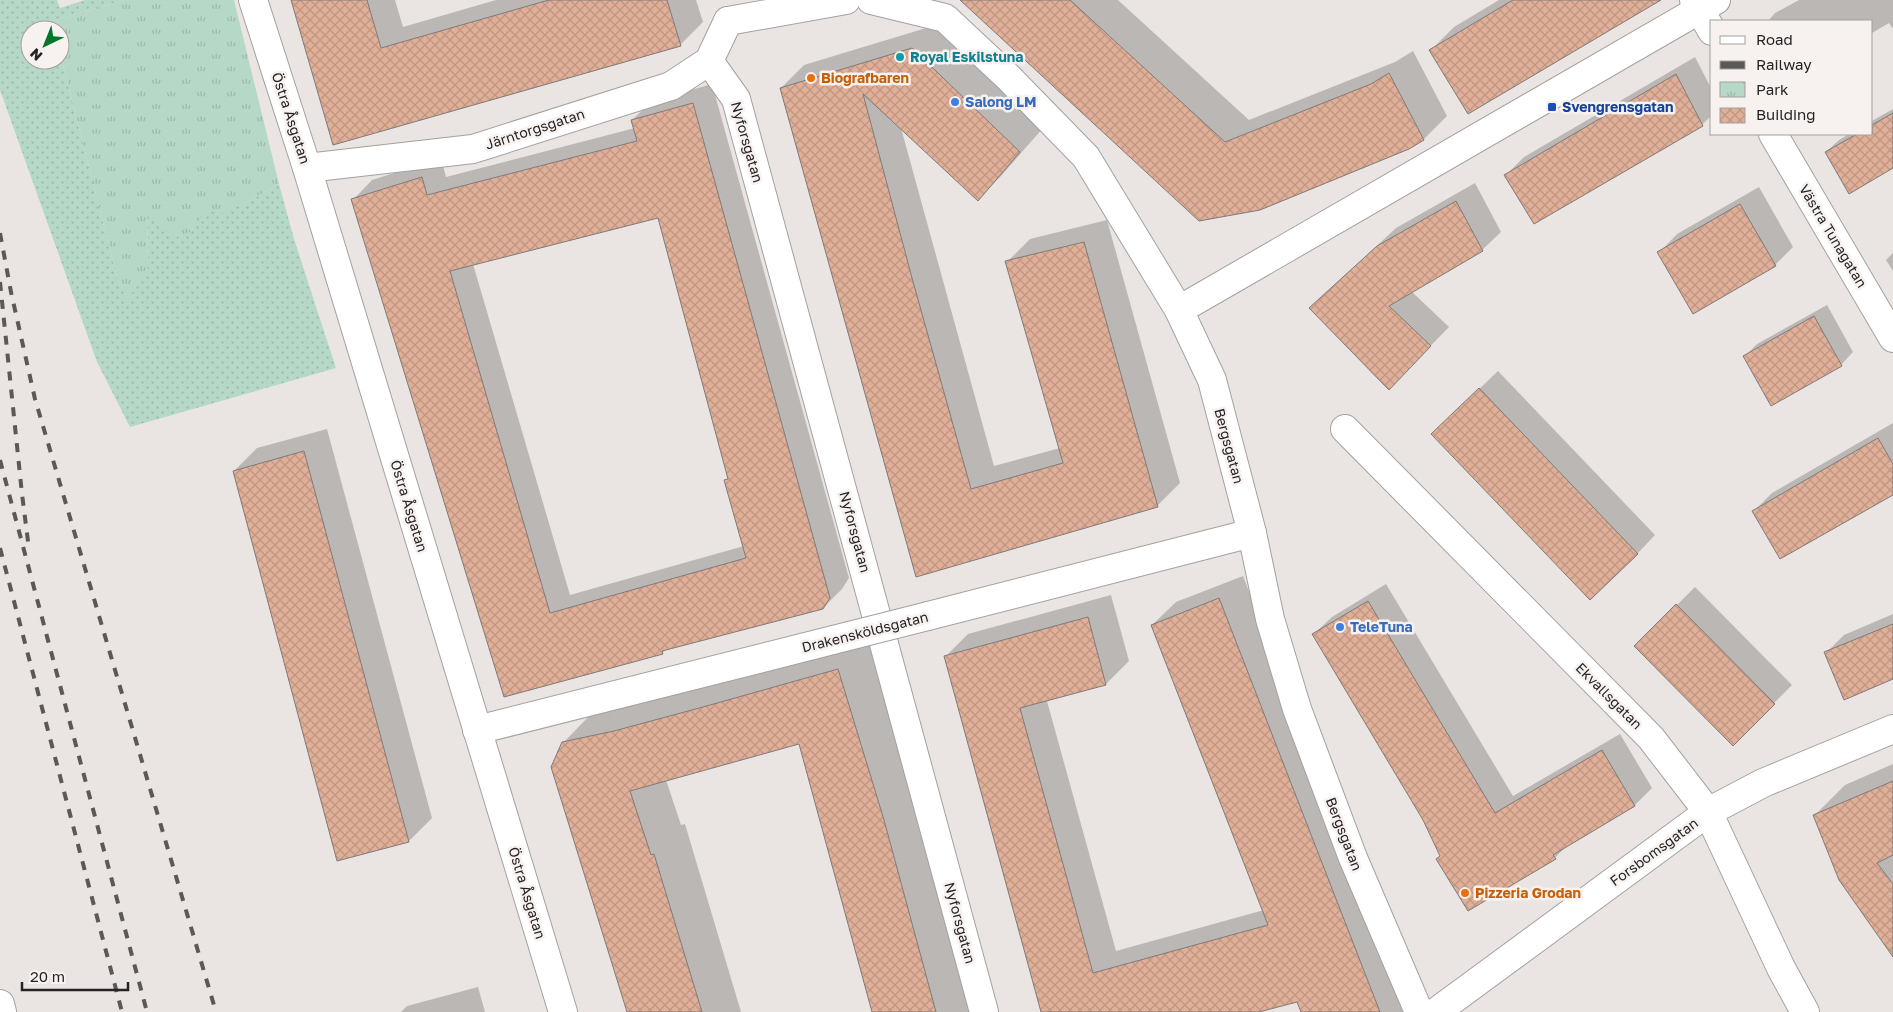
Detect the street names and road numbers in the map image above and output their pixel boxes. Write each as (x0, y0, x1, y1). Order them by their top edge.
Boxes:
street label: Östra Åsgatan (269, 70, 314, 166)
street label: Nyforsgatan (728, 99, 767, 184)
street label: Järntorgsgatan (483, 104, 587, 153)
street label: Västra Tunagatan (1796, 181, 1871, 290)
street label: Bergsgatan (1211, 406, 1248, 485)
street label: Östra Åsgatan (387, 458, 432, 554)
street label: Nyforsgatan (836, 489, 875, 574)
street label: Drakensköldsgatan (800, 608, 930, 655)
street label: Ekvallsgatan (1573, 659, 1646, 732)
street label: Bergsgatan (1323, 795, 1366, 873)
street label: Forsbomsgatan (1606, 814, 1701, 889)
street label: Östra Åsgatan (505, 845, 550, 941)
street label: Nyforsgatan (941, 880, 980, 965)

